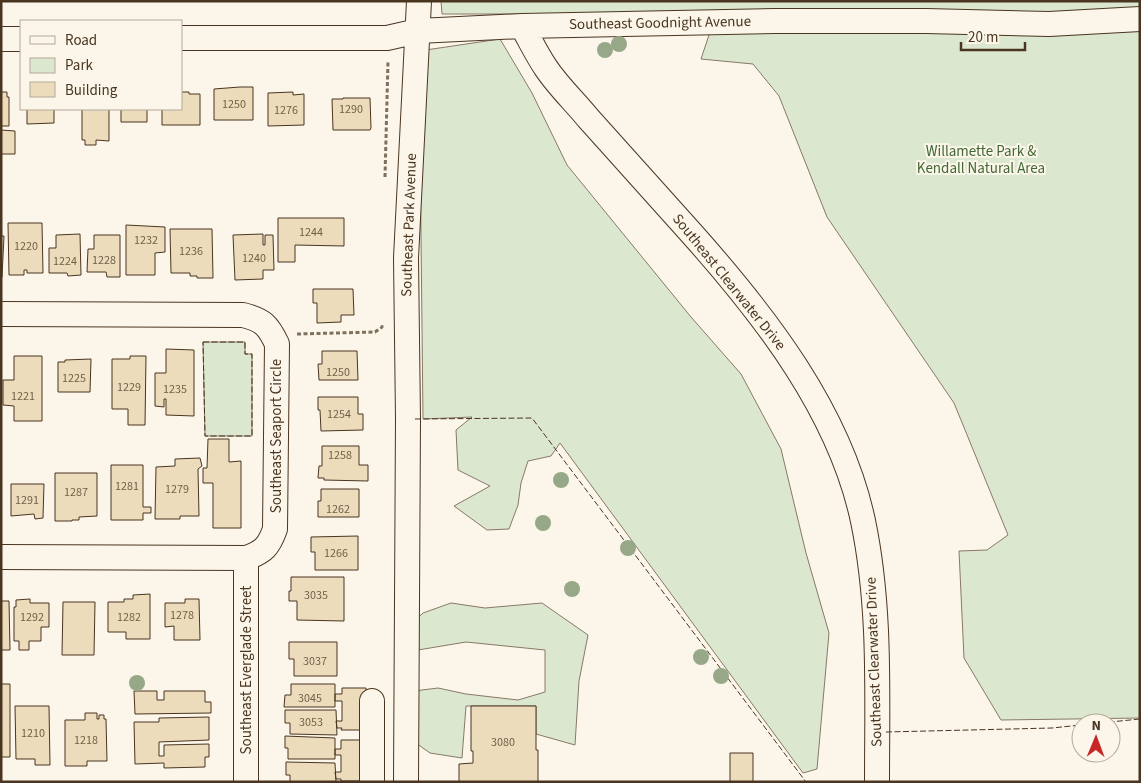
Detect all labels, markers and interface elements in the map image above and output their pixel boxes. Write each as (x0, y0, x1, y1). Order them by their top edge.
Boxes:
street label: Southeast Goodnight Avenue (569, 11, 751, 35)
legend (20, 20, 182, 110)
scale bar (961, 20, 1025, 52)
text: 20 m (968, 27, 998, 48)
text: Road (65, 30, 97, 51)
text: Park (65, 55, 94, 76)
text: Building (65, 80, 118, 101)
house number: 1250 (222, 96, 246, 113)
house number: 1290 (339, 101, 363, 118)
house number: 1276 (274, 102, 298, 119)
park label: Willamette Park & Kendall Natural Area (917, 141, 1045, 179)
street label: Southeast Park Avenue (396, 153, 422, 297)
street label: Southeast Clearwater Drive (667, 209, 791, 355)
house number: 1244 (299, 224, 323, 241)
house number: 1232 (134, 232, 158, 249)
house number: 1220 (14, 238, 38, 255)
house number: 1236 (179, 243, 203, 260)
house number: 1240 (242, 250, 266, 267)
house number: 1228 (92, 252, 116, 269)
house number: 1224 (53, 253, 77, 270)
street label: Southeast Seaport Circle (266, 359, 287, 513)
house number: 1250 (326, 364, 350, 381)
house number: 1225 (62, 370, 86, 387)
house number: 1229 (117, 379, 141, 396)
house number: 1235 (163, 381, 187, 398)
house number: 1221 (11, 388, 35, 405)
house number: 1254 (327, 406, 351, 423)
house number: 1258 (328, 447, 352, 464)
house number: 1281 (115, 478, 139, 495)
house number: 1279 (165, 481, 189, 498)
house number: 1287 (64, 484, 88, 501)
house number: 1291 (15, 492, 39, 509)
house number: 1262 (326, 501, 350, 518)
house number: 1266 (324, 545, 348, 562)
street label: Southeast Clearwater Drive (861, 577, 887, 747)
street label: Southeast Everglade Street (236, 586, 257, 754)
house number: 3035 (304, 587, 328, 604)
house number: 1278 (170, 607, 194, 624)
house number: 1292 (20, 609, 44, 626)
house number: 1282 (117, 609, 141, 626)
house number: 3037 (303, 653, 327, 670)
house number: 3045 (298, 690, 322, 707)
north arrow (1071, 713, 1121, 763)
house number: 3053 (299, 714, 323, 731)
text: N (1091, 716, 1101, 736)
house number: 1210 (21, 725, 45, 742)
house number: 1218 (74, 732, 98, 749)
house number: 3080 (491, 734, 515, 751)

